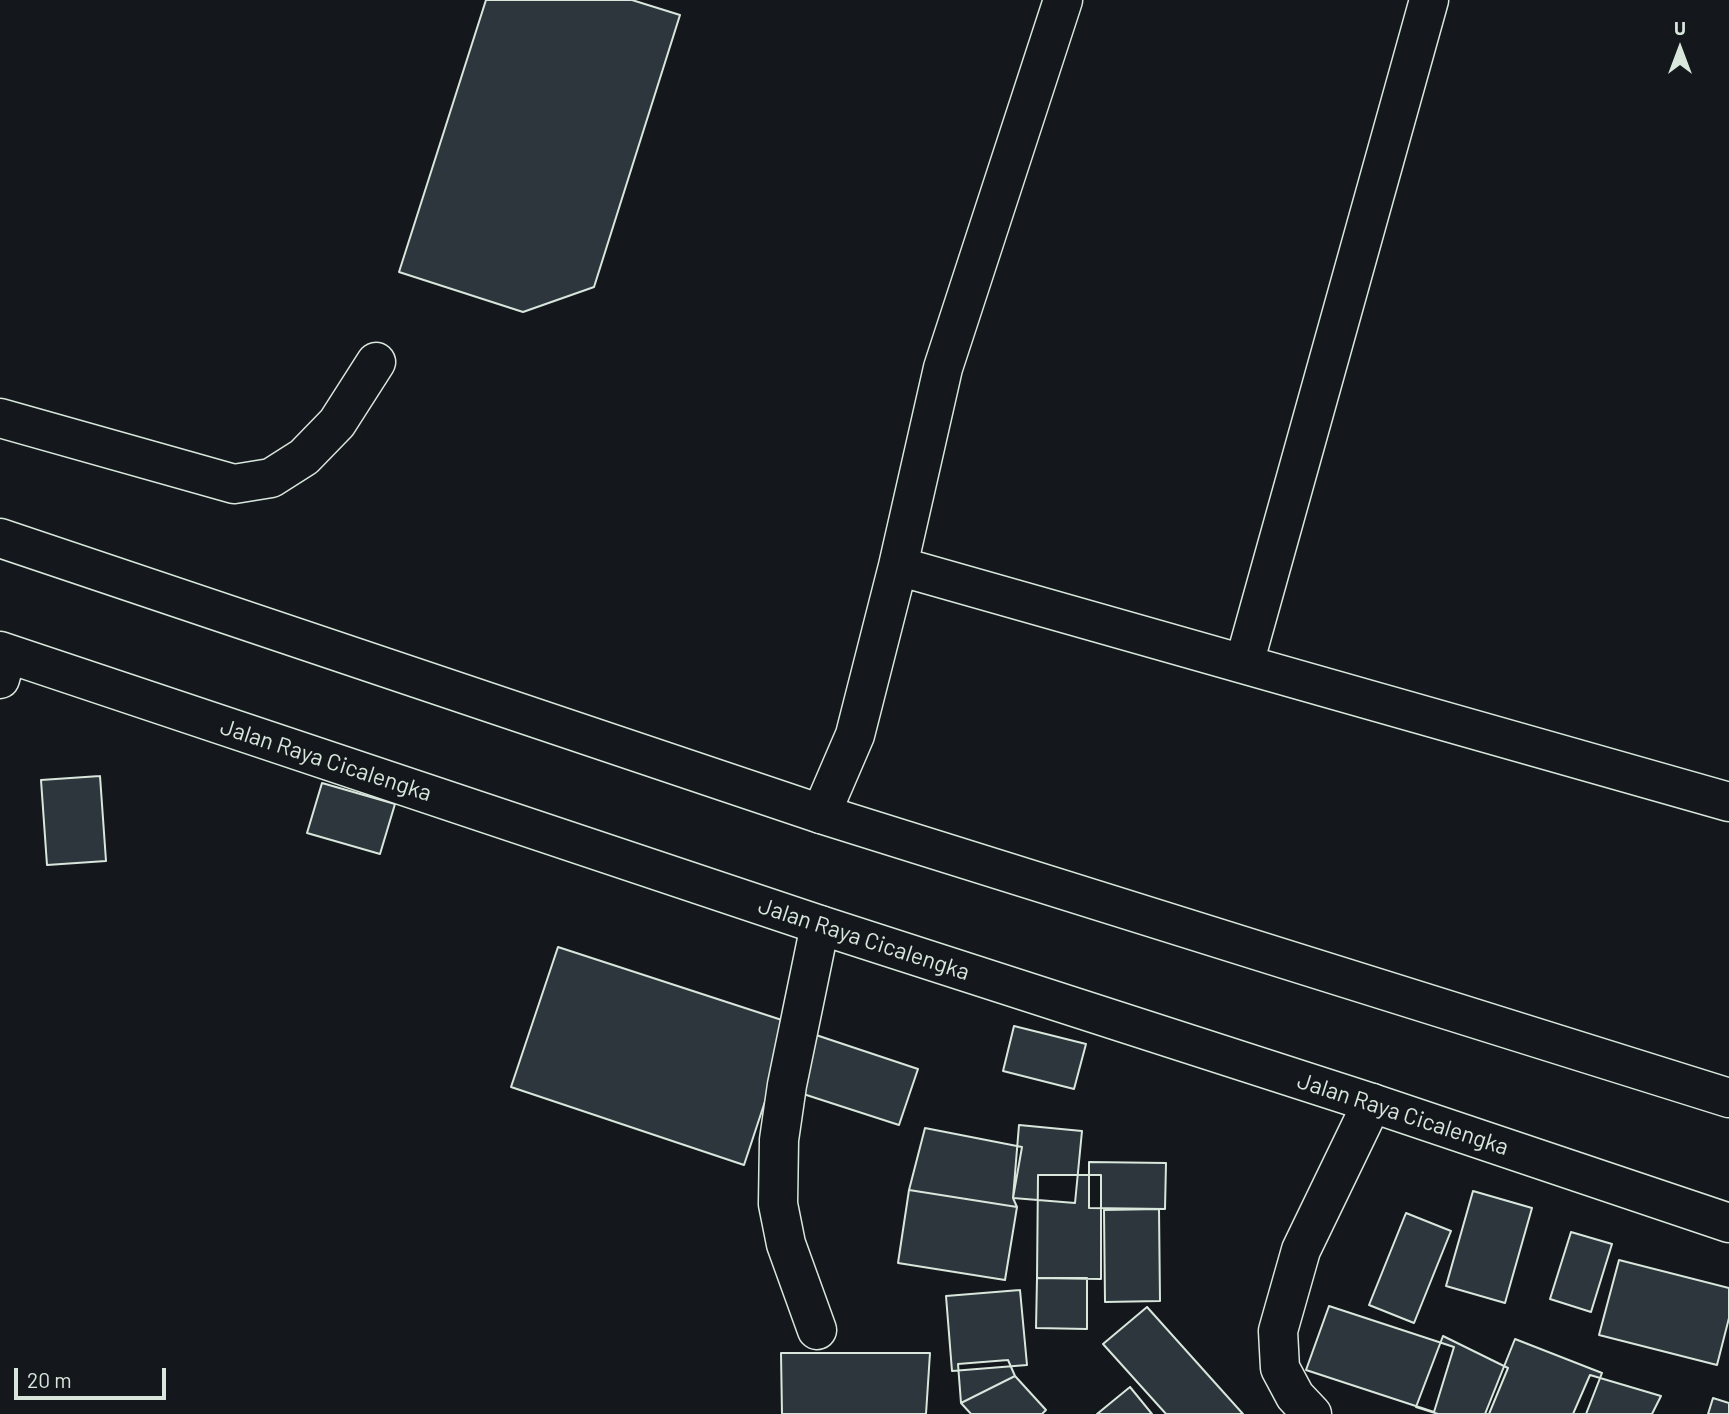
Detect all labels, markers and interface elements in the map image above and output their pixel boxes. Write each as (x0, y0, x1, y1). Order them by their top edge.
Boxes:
north arrow (1645, 14, 1715, 84)
text: U (1674, 16, 1686, 39)
street label: Jalan Raya Cicalengka (217, 713, 435, 807)
street label: Jalan Raya Cicalengka (755, 892, 973, 986)
street label: Jalan Raya Cicalengka (1294, 1067, 1512, 1161)
scale bar (18, 1354, 170, 1398)
text: 20 m (27, 1367, 72, 1392)

